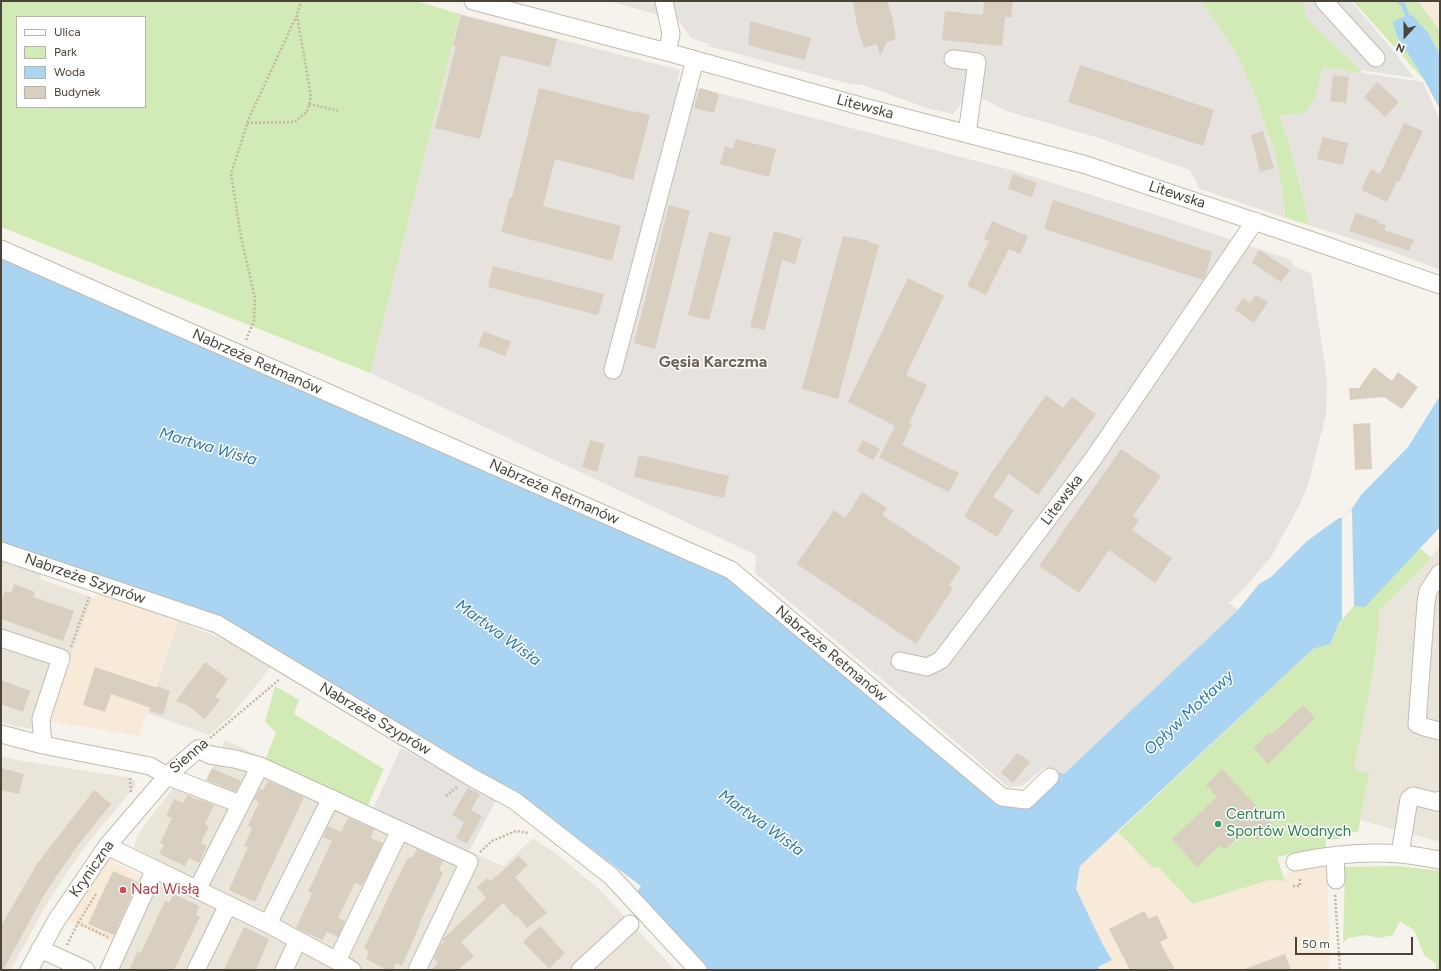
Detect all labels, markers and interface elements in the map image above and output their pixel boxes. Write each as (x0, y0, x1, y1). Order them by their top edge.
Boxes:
legend (16, 16, 146, 108)
north arrow (1385, 16, 1425, 56)
text: Ulica (54, 25, 81, 39)
text: N (1394, 40, 1407, 55)
text: Park (54, 45, 77, 59)
text: Woda (54, 65, 85, 79)
text: Budynek (54, 85, 100, 99)
street label: Litewska (834, 91, 896, 123)
street label: Litewska (1146, 177, 1208, 213)
street label: Nabrzeże Retmanów (189, 325, 325, 399)
district label: Gęsia Karczma (659, 352, 767, 372)
water label: Martwa Wisła (157, 424, 259, 470)
street label: Nabrzeże Retmanów (486, 455, 622, 529)
street label: Litewska (1037, 471, 1087, 529)
street label: Nabrzeże Szyprów (22, 550, 148, 608)
water label: Martwa Wisła (452, 596, 544, 670)
street label: Nabrzeże Retmanów (772, 602, 890, 706)
water label: Opływ Motławy (1140, 667, 1238, 759)
street label: Nabrzeże Szyprów (316, 679, 434, 759)
street label: Sienna (166, 735, 212, 777)
water label: Martwa Wisła (715, 786, 807, 860)
place label: Centrum Sportów Wodnych (1226, 806, 1351, 841)
marker: Centrum Sportów Wodnych (1213, 819, 1223, 829)
street label: Kryniczna (66, 837, 118, 901)
place label: Nad Wisłą (131, 881, 199, 899)
marker: Nad Wisłą (118, 885, 128, 895)
scale bar (1297, 929, 1415, 955)
text: 50 m (1302, 937, 1330, 951)

